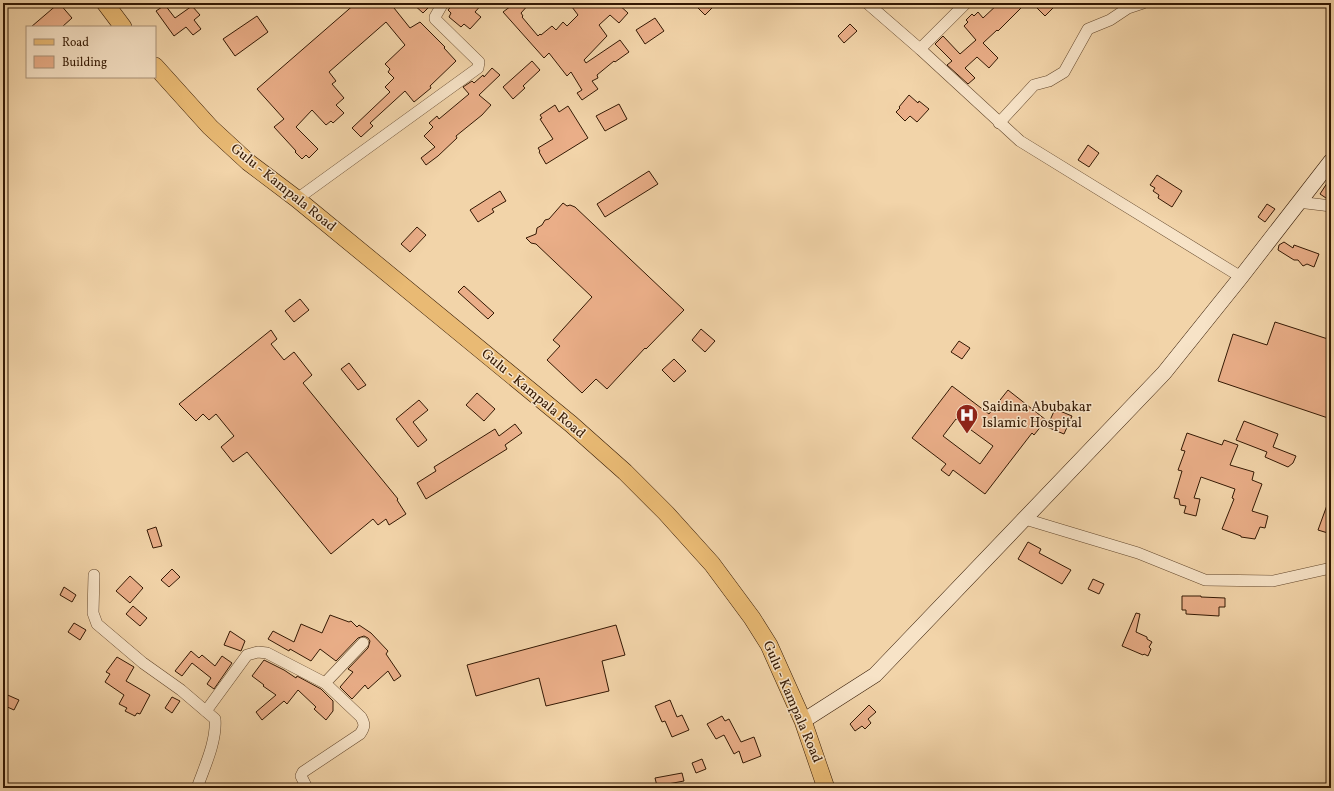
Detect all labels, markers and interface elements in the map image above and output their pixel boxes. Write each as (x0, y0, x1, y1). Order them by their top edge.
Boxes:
legend (26, 26, 156, 78)
text: Road (62, 35, 89, 51)
text: Building (62, 55, 107, 71)
street label: Gulu - Kampala Road (226, 140, 340, 237)
street label: Gulu - Kampala Road (477, 345, 589, 443)
place label: Saidina Abubakar Islamic Hospital (982, 398, 1092, 433)
hospital icon: Saidina Abubakar Islamic Hospital (954, 402, 980, 435)
street label: Gulu - Kampala Road (758, 638, 826, 766)

